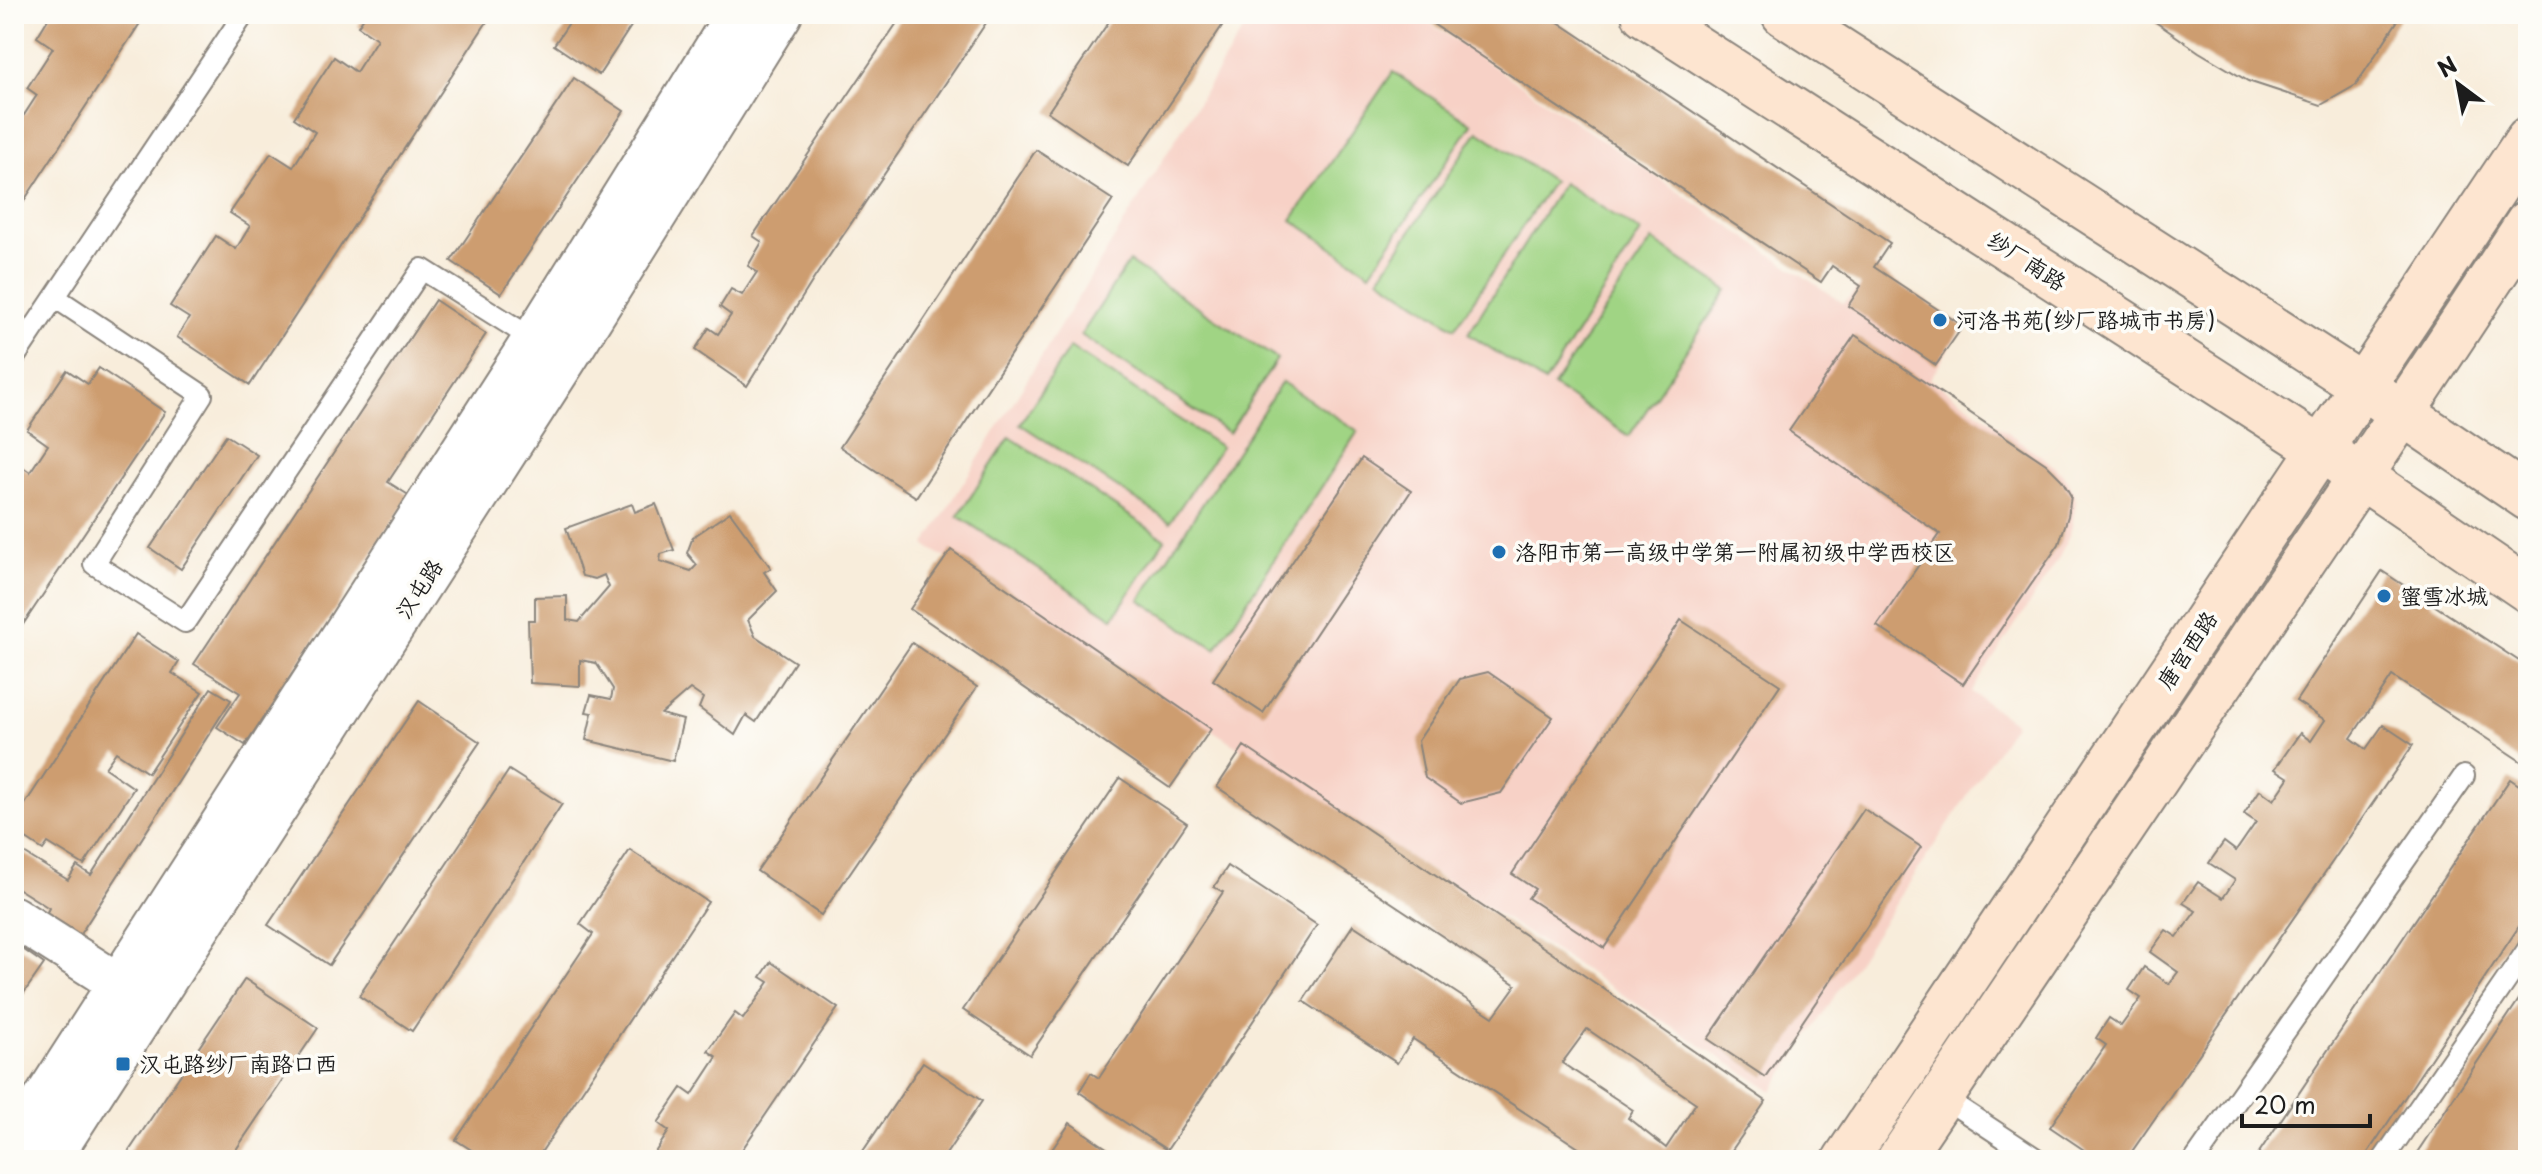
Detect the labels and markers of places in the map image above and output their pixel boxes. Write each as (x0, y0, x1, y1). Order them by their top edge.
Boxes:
place label: 河洛书苑(纱厂路城市书房) (1956, 302, 2215, 335)
marker: 河洛书苑(纱厂路城市书房) (1931, 311, 1949, 329)
place label: 洛阳市第一高级中学第一附属初级中学西校区 (1515, 534, 1955, 567)
marker: 洛阳市第一高级中学第一附属初级中学西校区 (1490, 543, 1508, 561)
place label: 蜜雪冰城 (2400, 578, 2488, 611)
marker: 蜜雪冰城 (2375, 587, 2393, 605)
place label: 汉屯路纱厂南路口西 (139, 1046, 337, 1079)
marker: 汉屯路纱厂南路口西 (114, 1055, 132, 1073)

